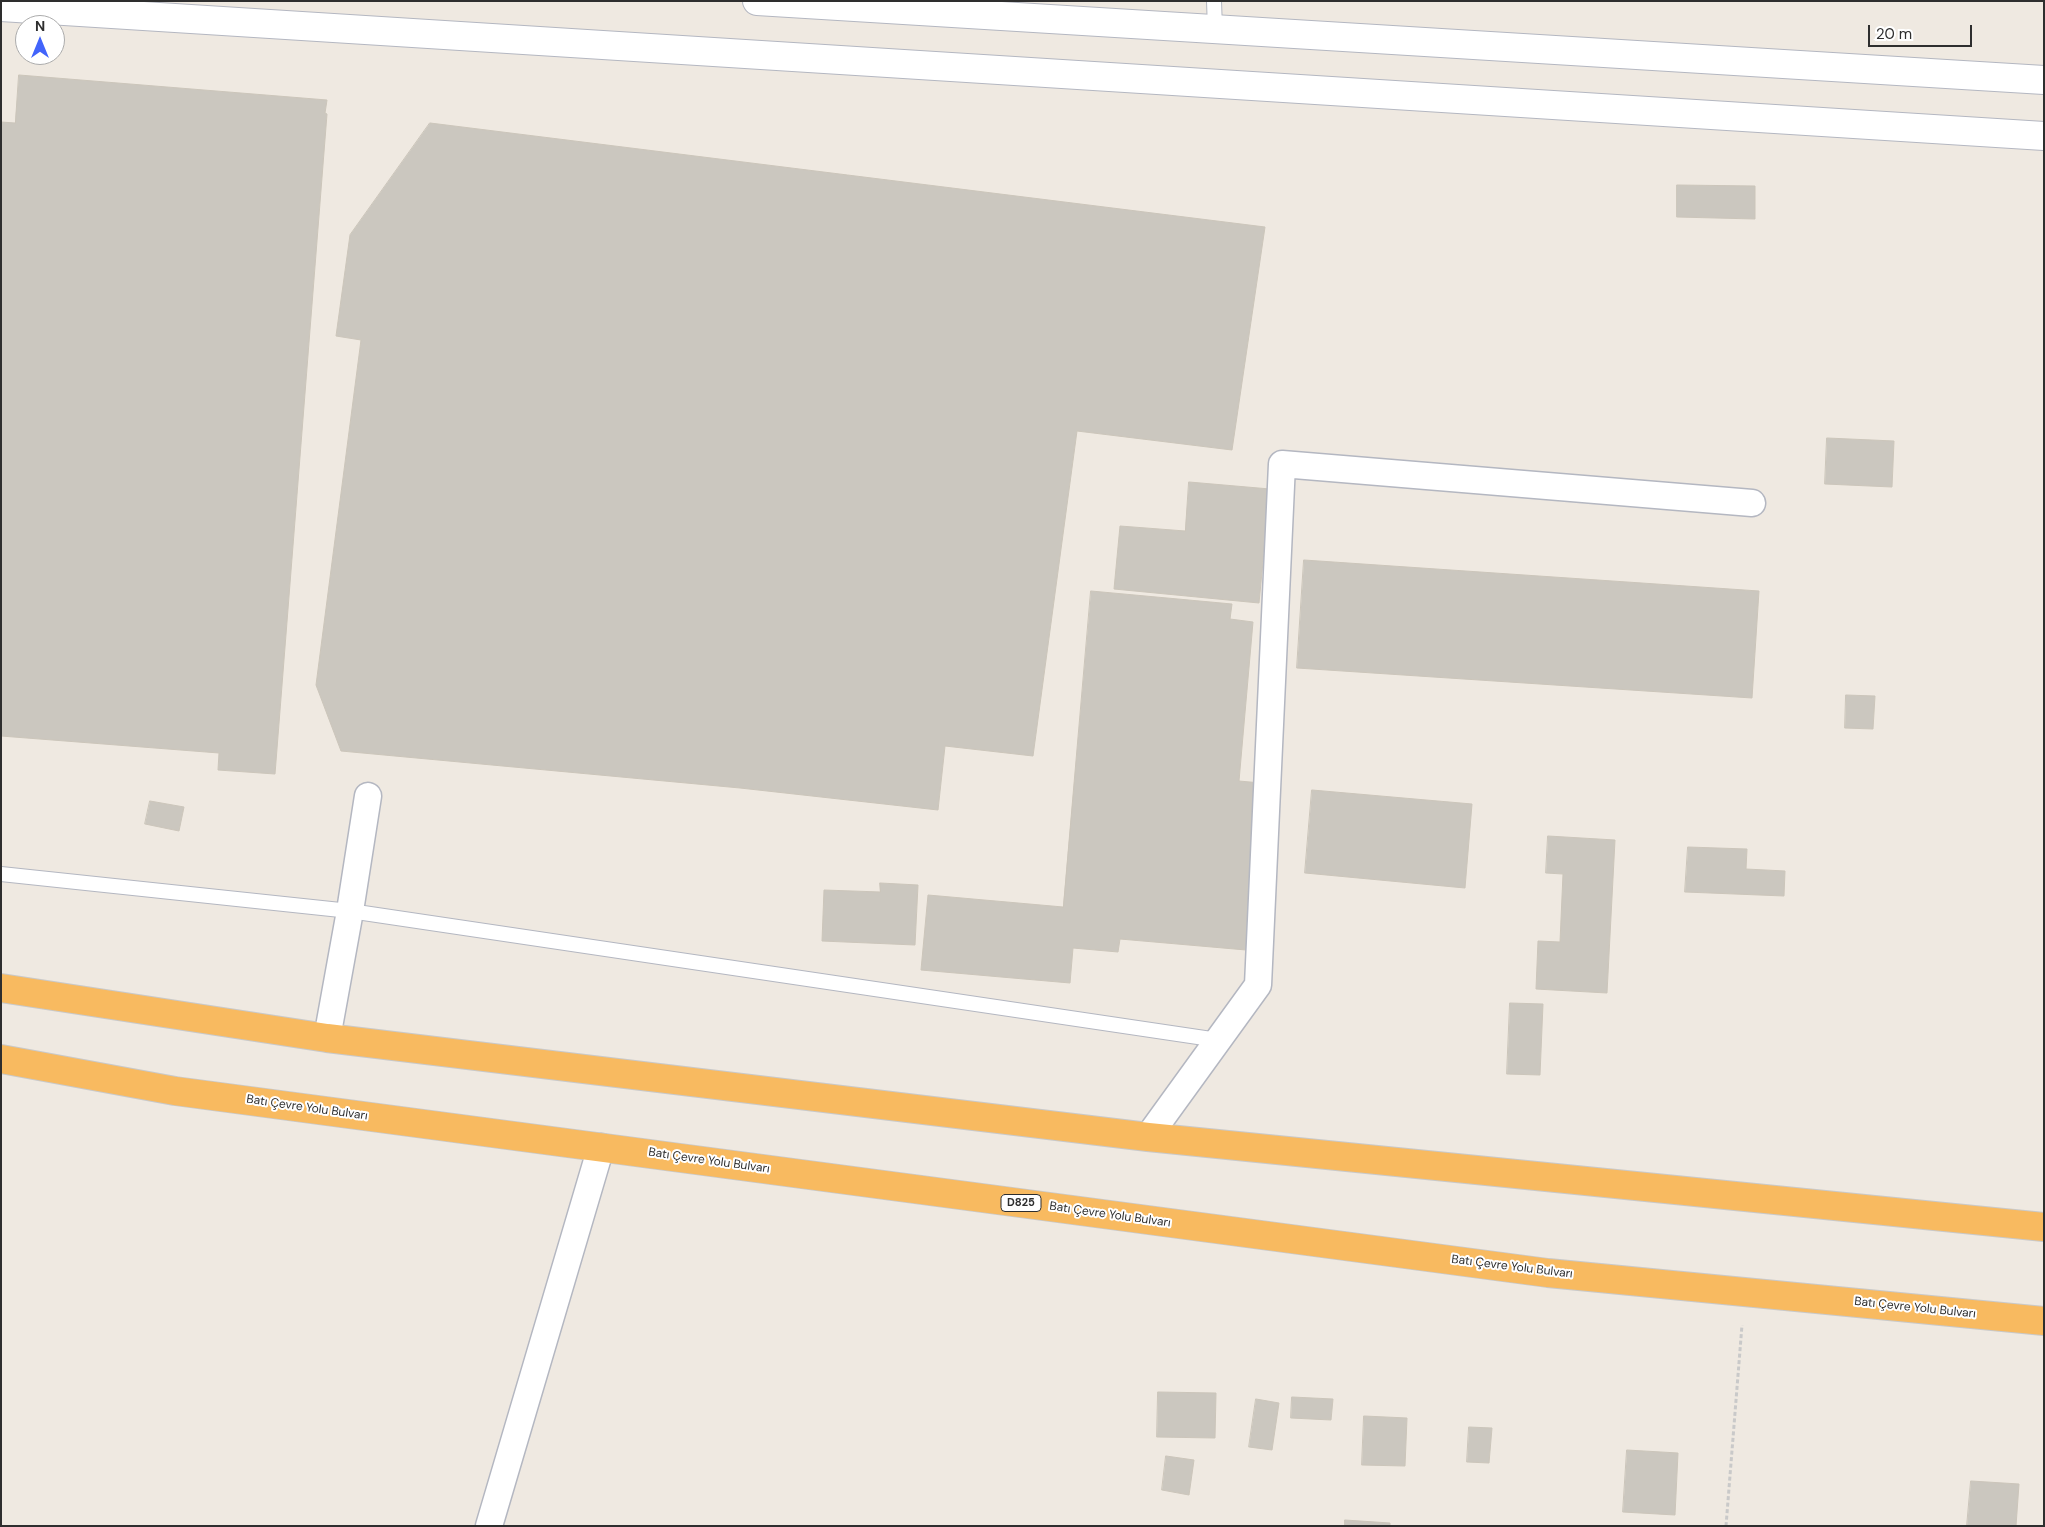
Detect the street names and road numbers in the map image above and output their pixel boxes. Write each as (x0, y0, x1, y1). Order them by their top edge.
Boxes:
street label: Batı Çevre Yolu Bulvarı (246, 1092, 368, 1124)
street label: Batı Çevre Yolu Bulvarı (648, 1145, 770, 1177)
road number: D825 (1001, 1194, 1041, 1212)
street label: Batı Çevre Yolu Bulvarı (1049, 1199, 1171, 1231)
street label: Batı Çevre Yolu Bulvarı (1451, 1252, 1573, 1282)
street label: Batı Çevre Yolu Bulvarı (1854, 1294, 1976, 1322)

